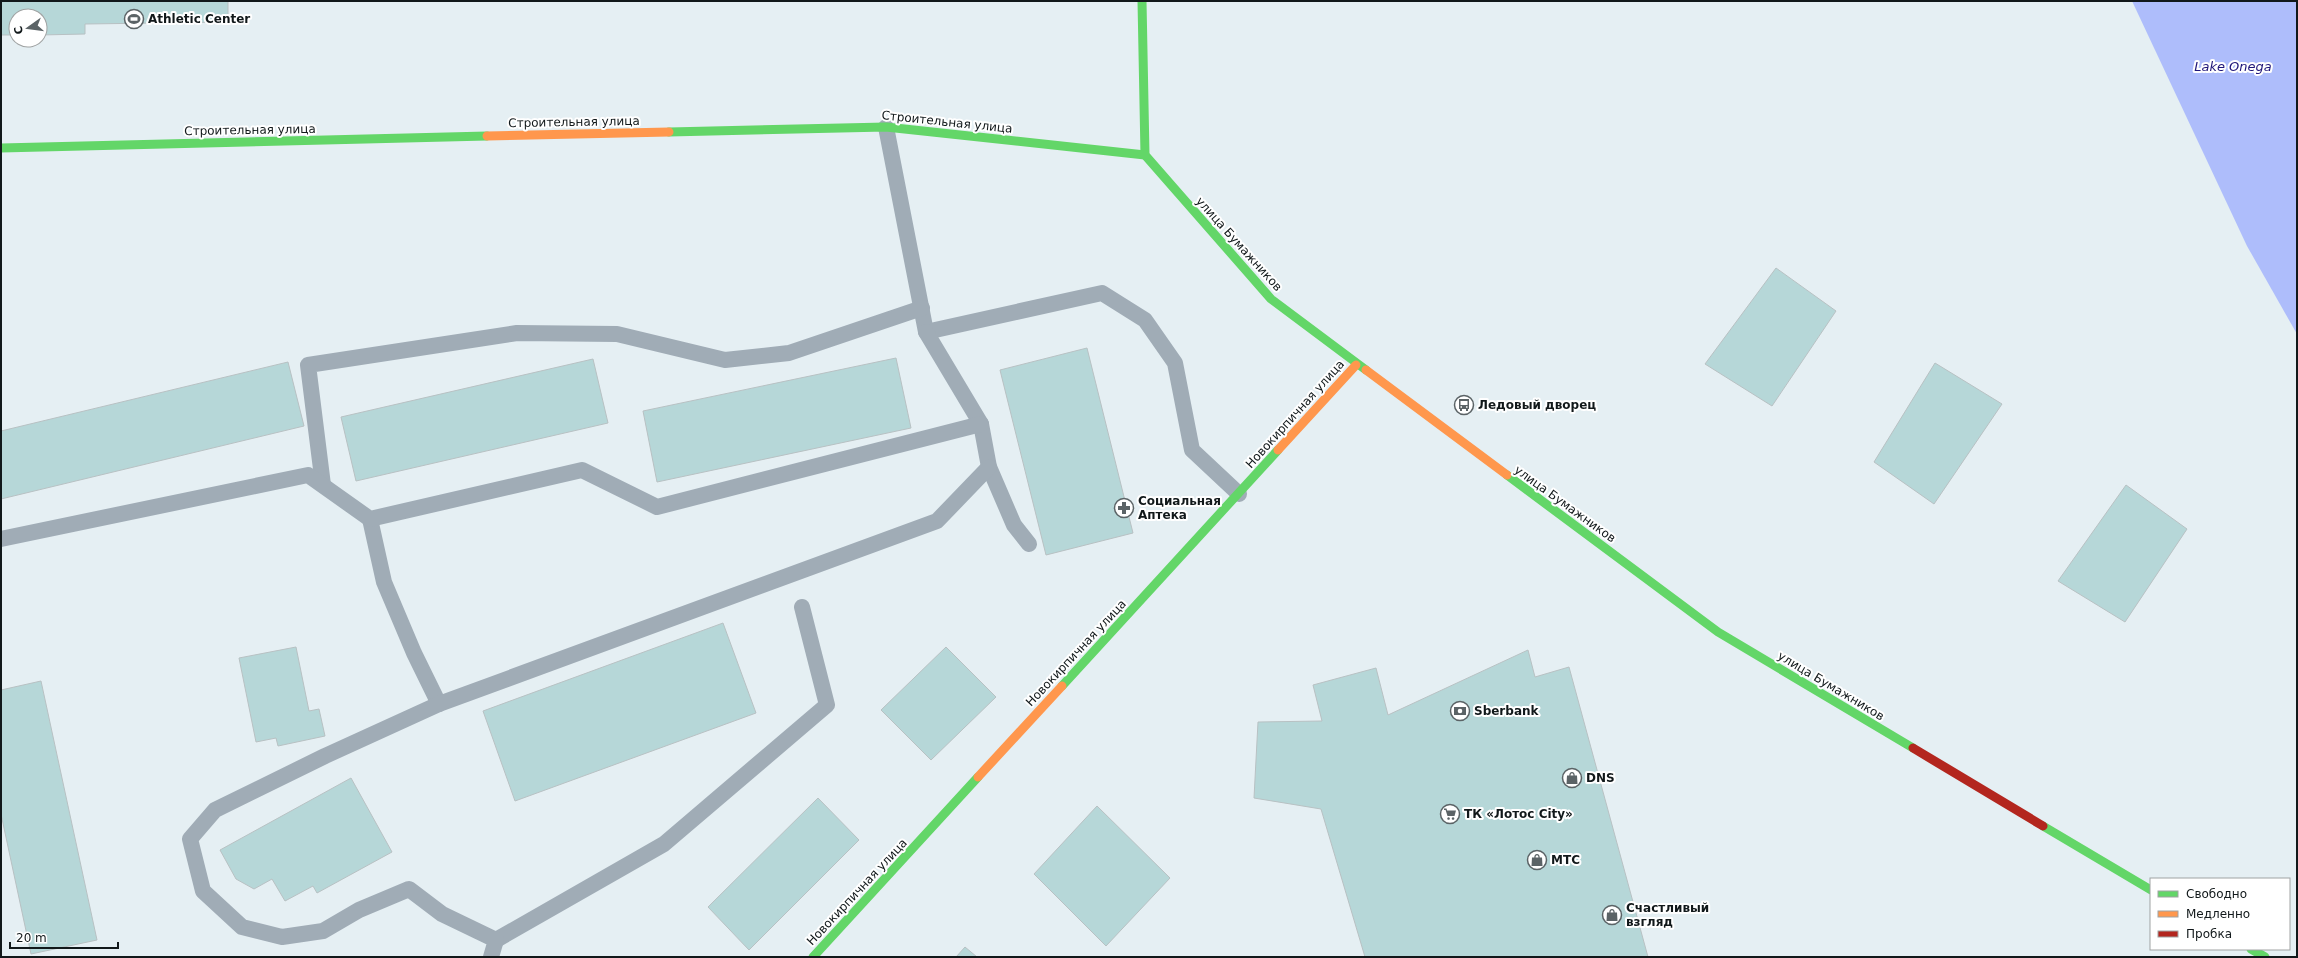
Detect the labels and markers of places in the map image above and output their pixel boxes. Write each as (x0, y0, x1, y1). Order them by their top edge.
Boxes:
sports icon: Athletic Center (123, 8, 145, 30)
place label: Athletic Center (148, 12, 250, 26)
bus stop icon: Ледовый дворец (1453, 394, 1475, 416)
place label: Ледовый дворец (1478, 398, 1596, 412)
place label: Социальная Аптека (1138, 494, 1221, 522)
pharmacy icon: Социальная Аптека (1113, 497, 1135, 519)
bank icon: Sberbank (1449, 700, 1471, 722)
place label: Sberbank (1474, 704, 1540, 718)
shop icon: DNS (1561, 767, 1583, 789)
place label: DNS (1586, 771, 1615, 785)
supermarket icon: ТК «Лотос City» (1439, 803, 1461, 825)
place label: ТК «Лотос City» (1464, 807, 1573, 821)
shop icon: МТС (1526, 849, 1548, 871)
place label: МТС (1551, 853, 1580, 867)
place label: Счастливый взгляд (1626, 901, 1709, 929)
shop icon: Счастливый взгляд (1601, 904, 1623, 926)

